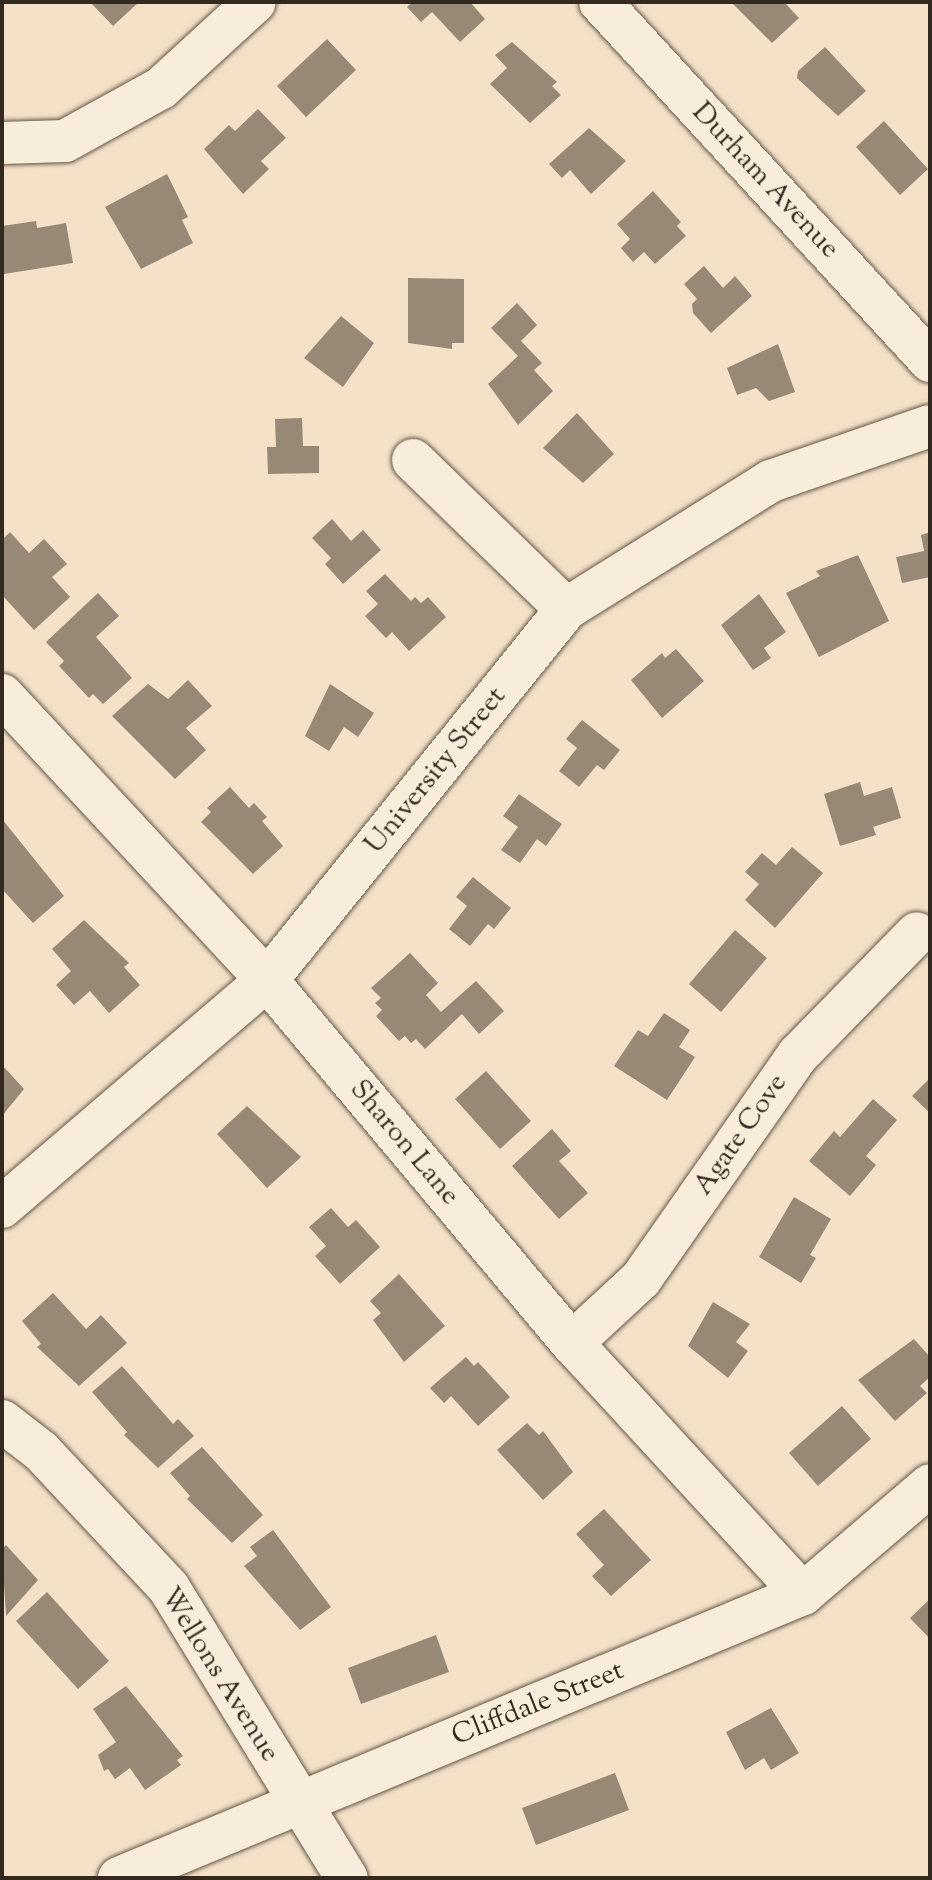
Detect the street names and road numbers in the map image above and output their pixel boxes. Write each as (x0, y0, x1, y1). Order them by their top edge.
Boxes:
street label: Durham Avenue (684, 96, 846, 266)
street label: University Street (358, 681, 514, 861)
street label: Agate Cove (687, 1068, 795, 1202)
street label: Sharon Lane (342, 1074, 466, 1212)
street label: Wellons Avenue (152, 1582, 286, 1768)
street label: Cliffdale Street (447, 1654, 629, 1754)

